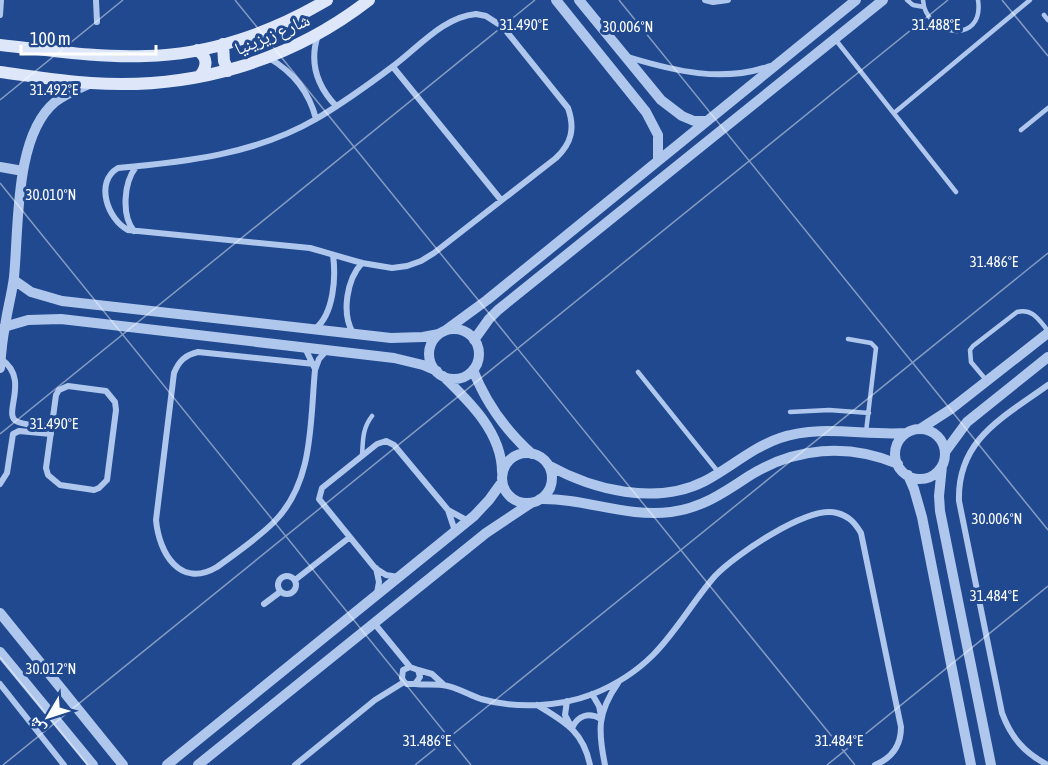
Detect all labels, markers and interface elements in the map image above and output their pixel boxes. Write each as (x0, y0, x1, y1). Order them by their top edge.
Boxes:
street label: شارع زيزينيا (231, 9, 313, 60)
text: 31.490°E (500, 16, 549, 33)
text: 31.488°E (912, 16, 961, 33)
scale bar (21, 18, 156, 56)
text: 30.006°N (603, 18, 653, 35)
text: 100 m (30, 28, 71, 49)
text: 31.492°E (30, 81, 79, 98)
text: 30.010°N (26, 186, 76, 203)
text: 31.486°E (970, 253, 1019, 270)
text: 31.490°E (30, 415, 79, 432)
text: 30.006°N (972, 510, 1022, 527)
text: 31.484°E (970, 587, 1019, 604)
text: 30.012°N (26, 660, 76, 677)
north arrow (18, 687, 78, 747)
text: ش (24, 714, 49, 739)
text: 31.486°E (403, 732, 452, 749)
text: 31.484°E (815, 732, 864, 749)

